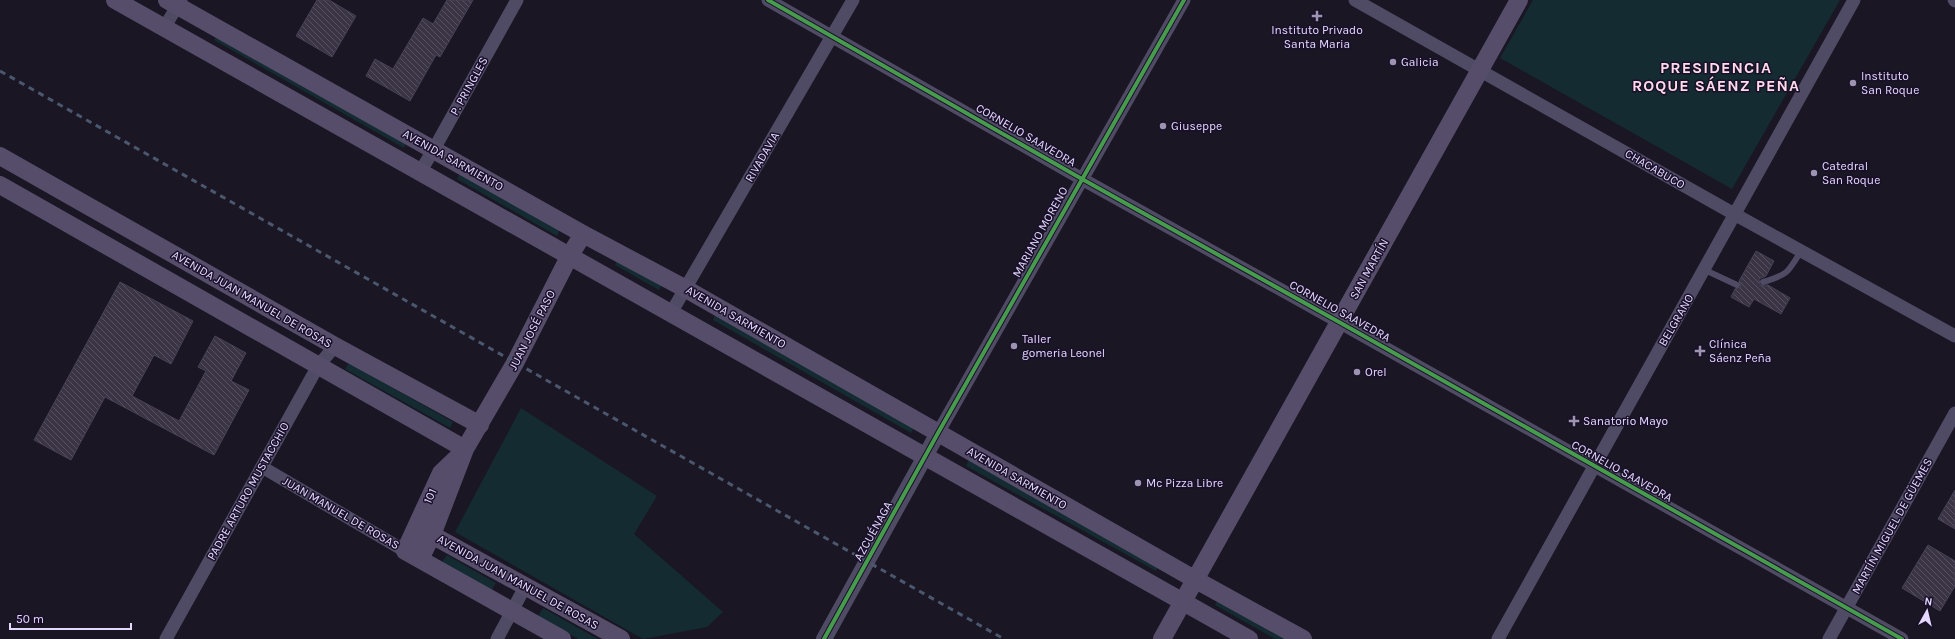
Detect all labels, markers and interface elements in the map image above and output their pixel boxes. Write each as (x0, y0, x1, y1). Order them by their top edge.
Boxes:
marker: Instituto Privado Santa Maria (1311, 10, 1323, 22)
place label: Instituto Privado Santa Maria (1271, 23, 1363, 51)
street label: P. PRINGLES (447, 54, 491, 118)
place label: Galicia (1401, 55, 1439, 69)
marker: Galicia (1388, 57, 1398, 67)
district label: PRESIDENCIA ROQUE SÁENZ PEÑA (1632, 58, 1800, 95)
place label: Instituto San Roque (1861, 69, 1919, 97)
marker: Instituto San Roque (1848, 78, 1858, 88)
street label: CORNELIO SAAVEDRA (973, 101, 1079, 169)
place label: Giuseppe (1171, 119, 1222, 133)
marker: Giuseppe (1158, 121, 1168, 131)
street label: AVENIDA SARMIENTO (400, 126, 506, 194)
street label: RIVADAVIA (742, 129, 782, 185)
street label: CHACABUCO (1623, 146, 1688, 192)
place label: Catedral San Roque (1822, 159, 1880, 187)
marker: Catedral San Roque (1809, 168, 1819, 178)
street label: MARIANO MORENO (1009, 184, 1071, 280)
street label: SAN MARTÍN (1346, 236, 1391, 302)
street label: AVENIDA JUAN MANUEL DE ROSAS (170, 247, 334, 351)
street label: CORNELIO SAAVEDRA (1287, 277, 1393, 345)
street label: AVENIDA SARMIENTO (684, 283, 789, 351)
street label: JUAN JOSÉ PASO (505, 287, 558, 372)
street label: BELGRANO (1656, 291, 1697, 349)
place label: Taller gomeria Leonel (1022, 332, 1105, 360)
place label: Clínica Sáenz Peña (1709, 337, 1771, 365)
marker: Taller gomeria Leonel (1009, 341, 1019, 351)
marker: Clínica Sáenz Peña (1694, 345, 1706, 357)
place label: Orel (1365, 365, 1387, 379)
marker: Orel (1352, 367, 1362, 377)
place label: Sanatorio Mayo (1583, 414, 1668, 428)
marker: Sanatorio Mayo (1568, 415, 1580, 427)
street label: PADRE ARTURO MUSTACCHIO (204, 419, 292, 562)
street label: CORNELIO SAAVEDRA (1569, 437, 1675, 505)
street label: AVENIDA SARMIENTO (965, 444, 1070, 512)
street label: MARTÍN MIGUEL DE GÜEMES (1848, 455, 1935, 596)
street label: JUAN MANUEL DE ROSAS (280, 474, 402, 552)
place label: Mc Pizza Libre (1146, 476, 1223, 490)
marker: Mc Pizza Libre (1133, 478, 1143, 488)
street label: 101 (420, 486, 440, 506)
street label: AZCUÉNAGA (850, 498, 895, 563)
street label: AVENIDA JUAN MANUEL DE ROSAS (435, 532, 601, 632)
north arrow (1907, 591, 1947, 631)
text: N (1924, 595, 1933, 609)
scale bar (10, 605, 131, 631)
text: 50 m (16, 612, 44, 626)

